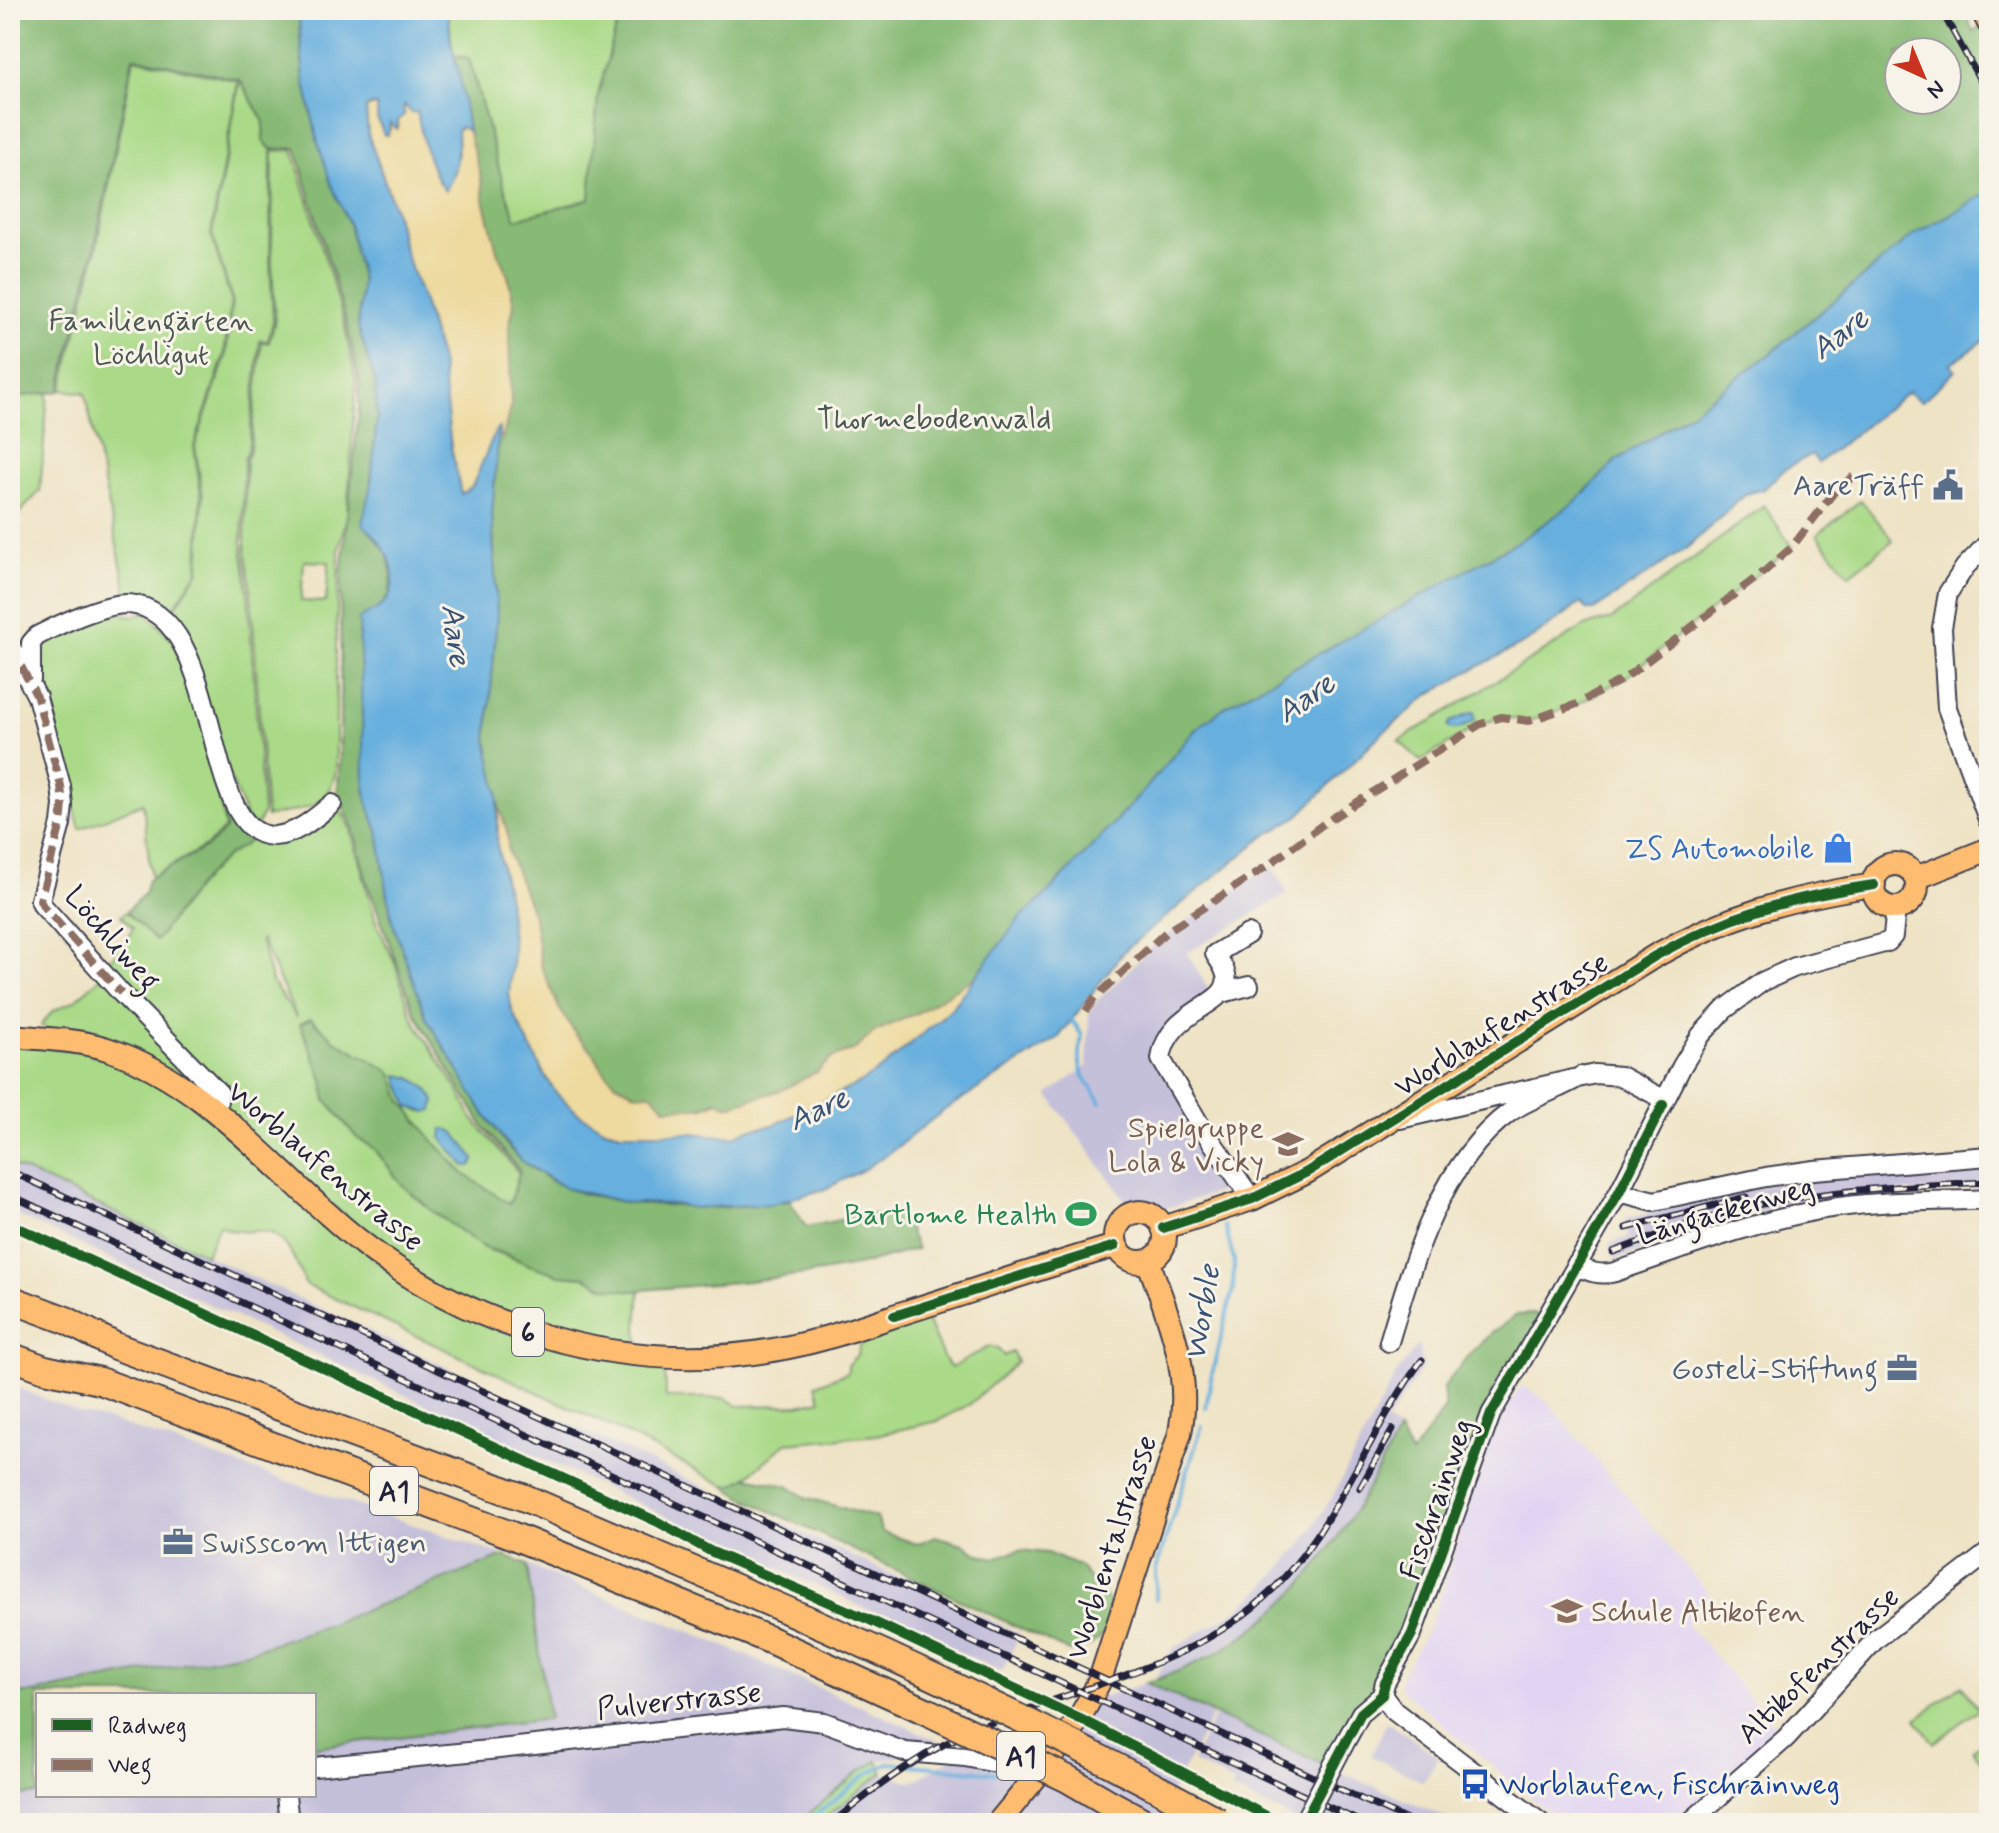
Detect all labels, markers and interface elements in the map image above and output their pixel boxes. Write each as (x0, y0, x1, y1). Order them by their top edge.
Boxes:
north arrow (1883, 36, 1963, 116)
text: N (1921, 74, 1951, 104)
water label: Aare (1802, 298, 1879, 371)
park label: Familiengärten Löchligut (49, 302, 254, 375)
park label: Thormebodenwald (817, 400, 1051, 439)
place label: AareTräff (1793, 467, 1924, 506)
public building icon: AareTräff (1931, 468, 1965, 502)
water label: Aare (430, 601, 480, 670)
water label: Aare (1268, 663, 1345, 734)
place label: ZS Automobile (1625, 830, 1814, 869)
shop icon: ZS Automobile (1821, 831, 1855, 865)
street label: Löchliweg (53, 878, 169, 1002)
street label: Worblaufenstrasse (1387, 944, 1616, 1107)
street label: Worblaufenstrasse (218, 1073, 432, 1261)
water label: Aare (781, 1077, 857, 1142)
place label: Spielgruppe Lola & Vicky (1108, 1109, 1264, 1182)
school or university icon: Spielgruppe Lola & Vicky (1271, 1127, 1305, 1161)
street label: Längackerweg (1632, 1168, 1819, 1258)
place label: Bartlome Health (844, 1196, 1057, 1235)
sports icon: Bartlome Health (1064, 1197, 1098, 1231)
water label: Worble (1175, 1261, 1232, 1364)
road number: 6 (512, 1308, 544, 1356)
place label: Gosteli-Stiftung (1671, 1350, 1878, 1392)
office icon: Gosteli-Stiftung (1885, 1351, 1919, 1385)
street label: Fischrainweg (1392, 1414, 1483, 1585)
street label: Worblentalstrasse (1058, 1430, 1167, 1665)
road number: A1 (370, 1467, 418, 1515)
place label: Swisscom Ittigen (202, 1524, 427, 1563)
office icon: Swisscom Ittigen (161, 1525, 195, 1559)
street label: Altikofenstrasse (1729, 1579, 1909, 1754)
place label: Schule Altikofen (1591, 1593, 1805, 1632)
school or university icon: Schule Altikofen (1550, 1594, 1584, 1628)
street label: Pulverstrasse (595, 1673, 763, 1730)
legend (36, 1693, 316, 1797)
text: Radweg (108, 1711, 187, 1742)
road number: A1 (997, 1732, 1045, 1780)
text: Weg (108, 1751, 152, 1785)
place label: Worblaufen, Fischrainweg (1499, 1766, 1840, 1805)
bus stop icon: Worblaufen, Fischrainweg (1458, 1767, 1492, 1801)

